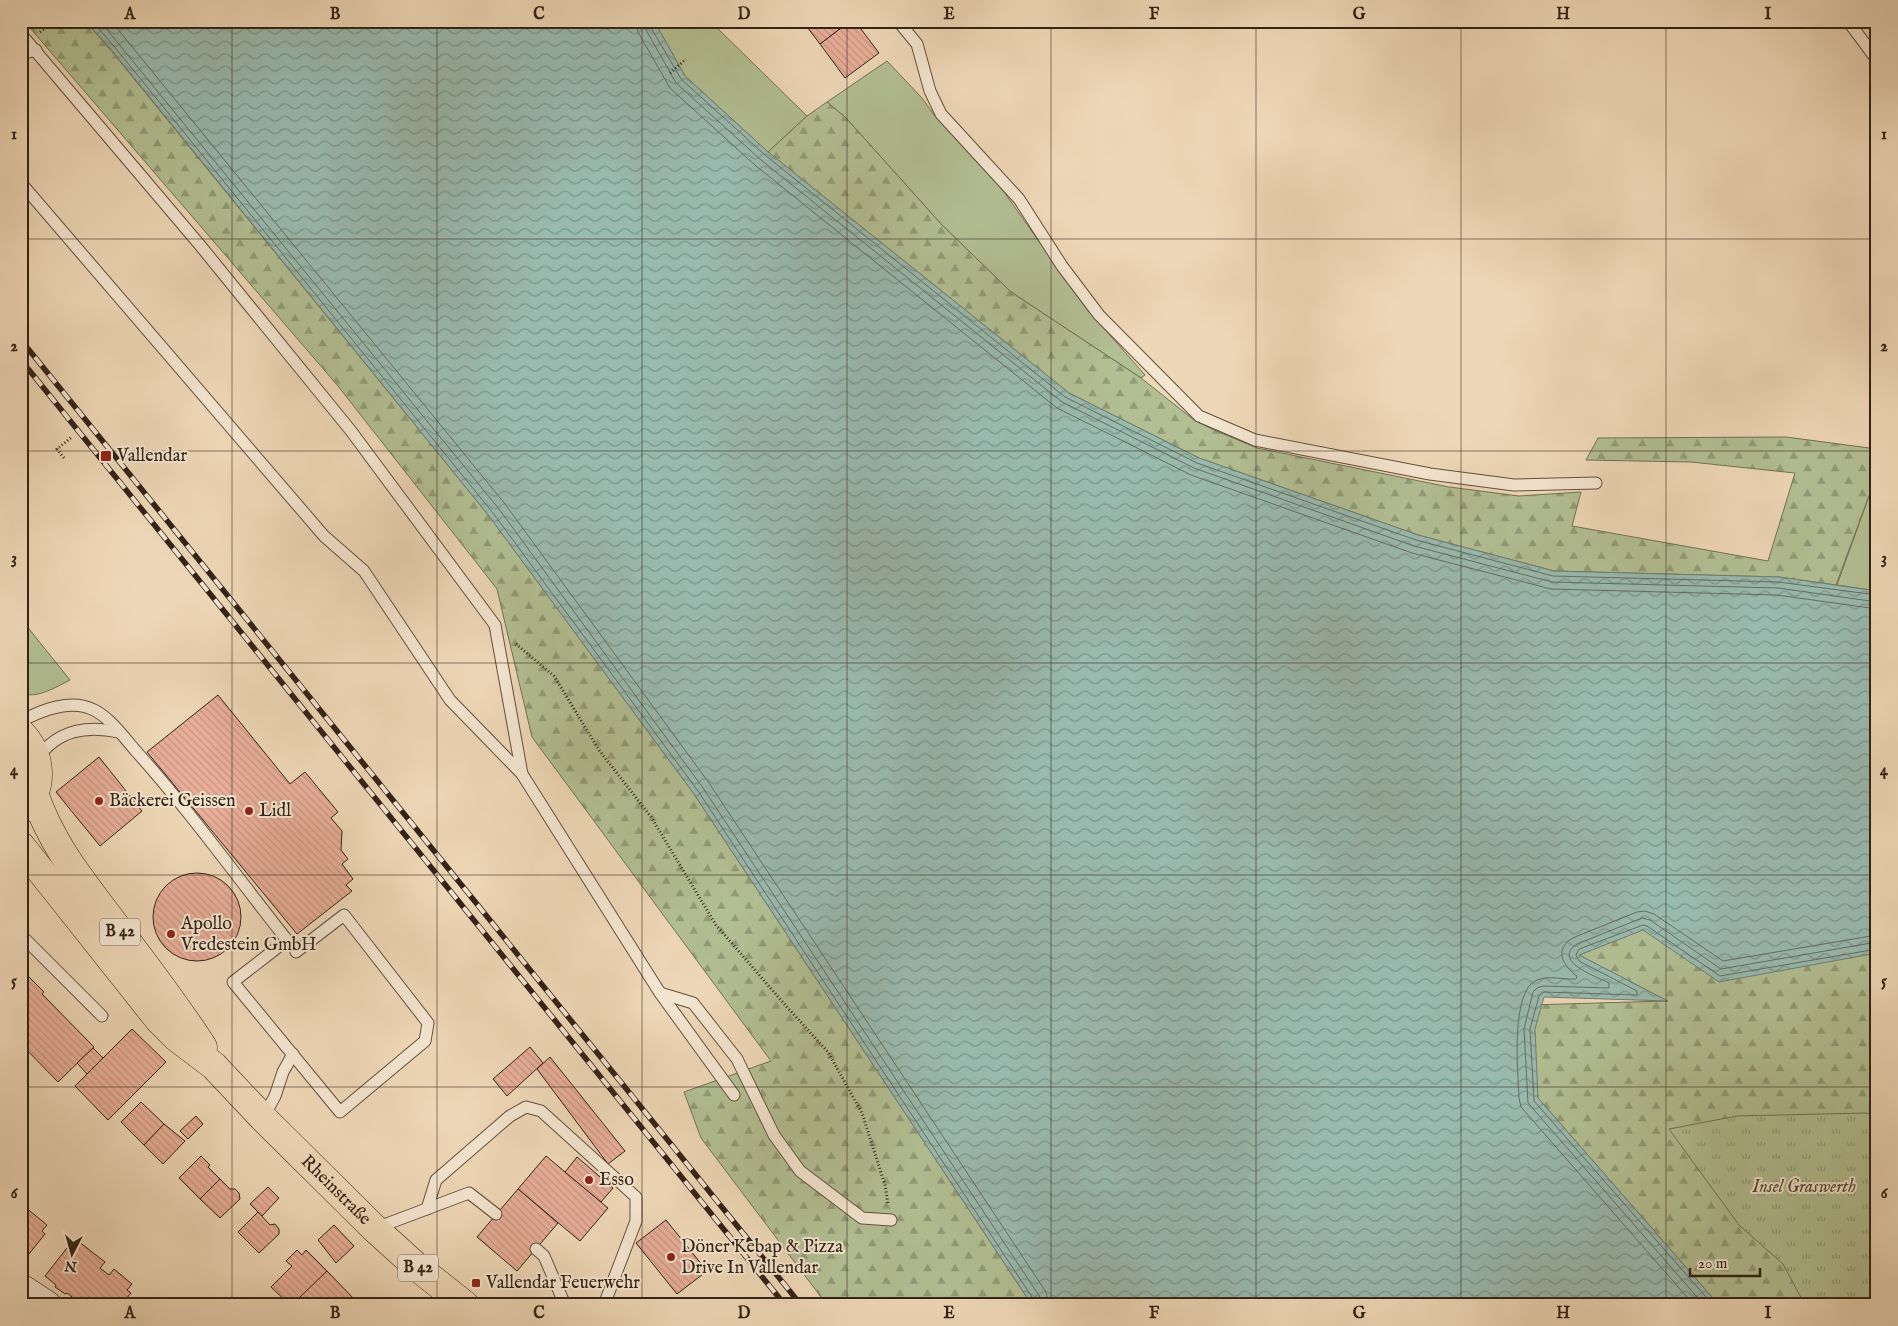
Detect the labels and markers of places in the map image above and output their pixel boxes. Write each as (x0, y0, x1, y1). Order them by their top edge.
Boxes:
place label: Vallendar (116, 445, 187, 468)
marker: Vallendar (99, 449, 113, 463)
place label: Bäckerei Geissen (109, 790, 236, 813)
marker: Bäckerei Geissen (93, 795, 105, 807)
place label: Lidl (259, 800, 291, 823)
marker: Lidl (243, 805, 255, 817)
place label: Apollo Vredestein GmbH (180, 913, 317, 957)
marker: Apollo Vredestein GmbH (165, 928, 177, 940)
place label: Esso (599, 1169, 634, 1192)
marker: Esso (583, 1174, 595, 1186)
place label: Döner Kebap & Pizza Drive In Vallendar (681, 1236, 843, 1280)
marker: Döner Kebap & Pizza Drive In Vallendar (665, 1251, 677, 1263)
place label: Vallendar Feuerwehr (485, 1272, 640, 1295)
marker: Vallendar Feuerwehr (470, 1277, 482, 1289)

